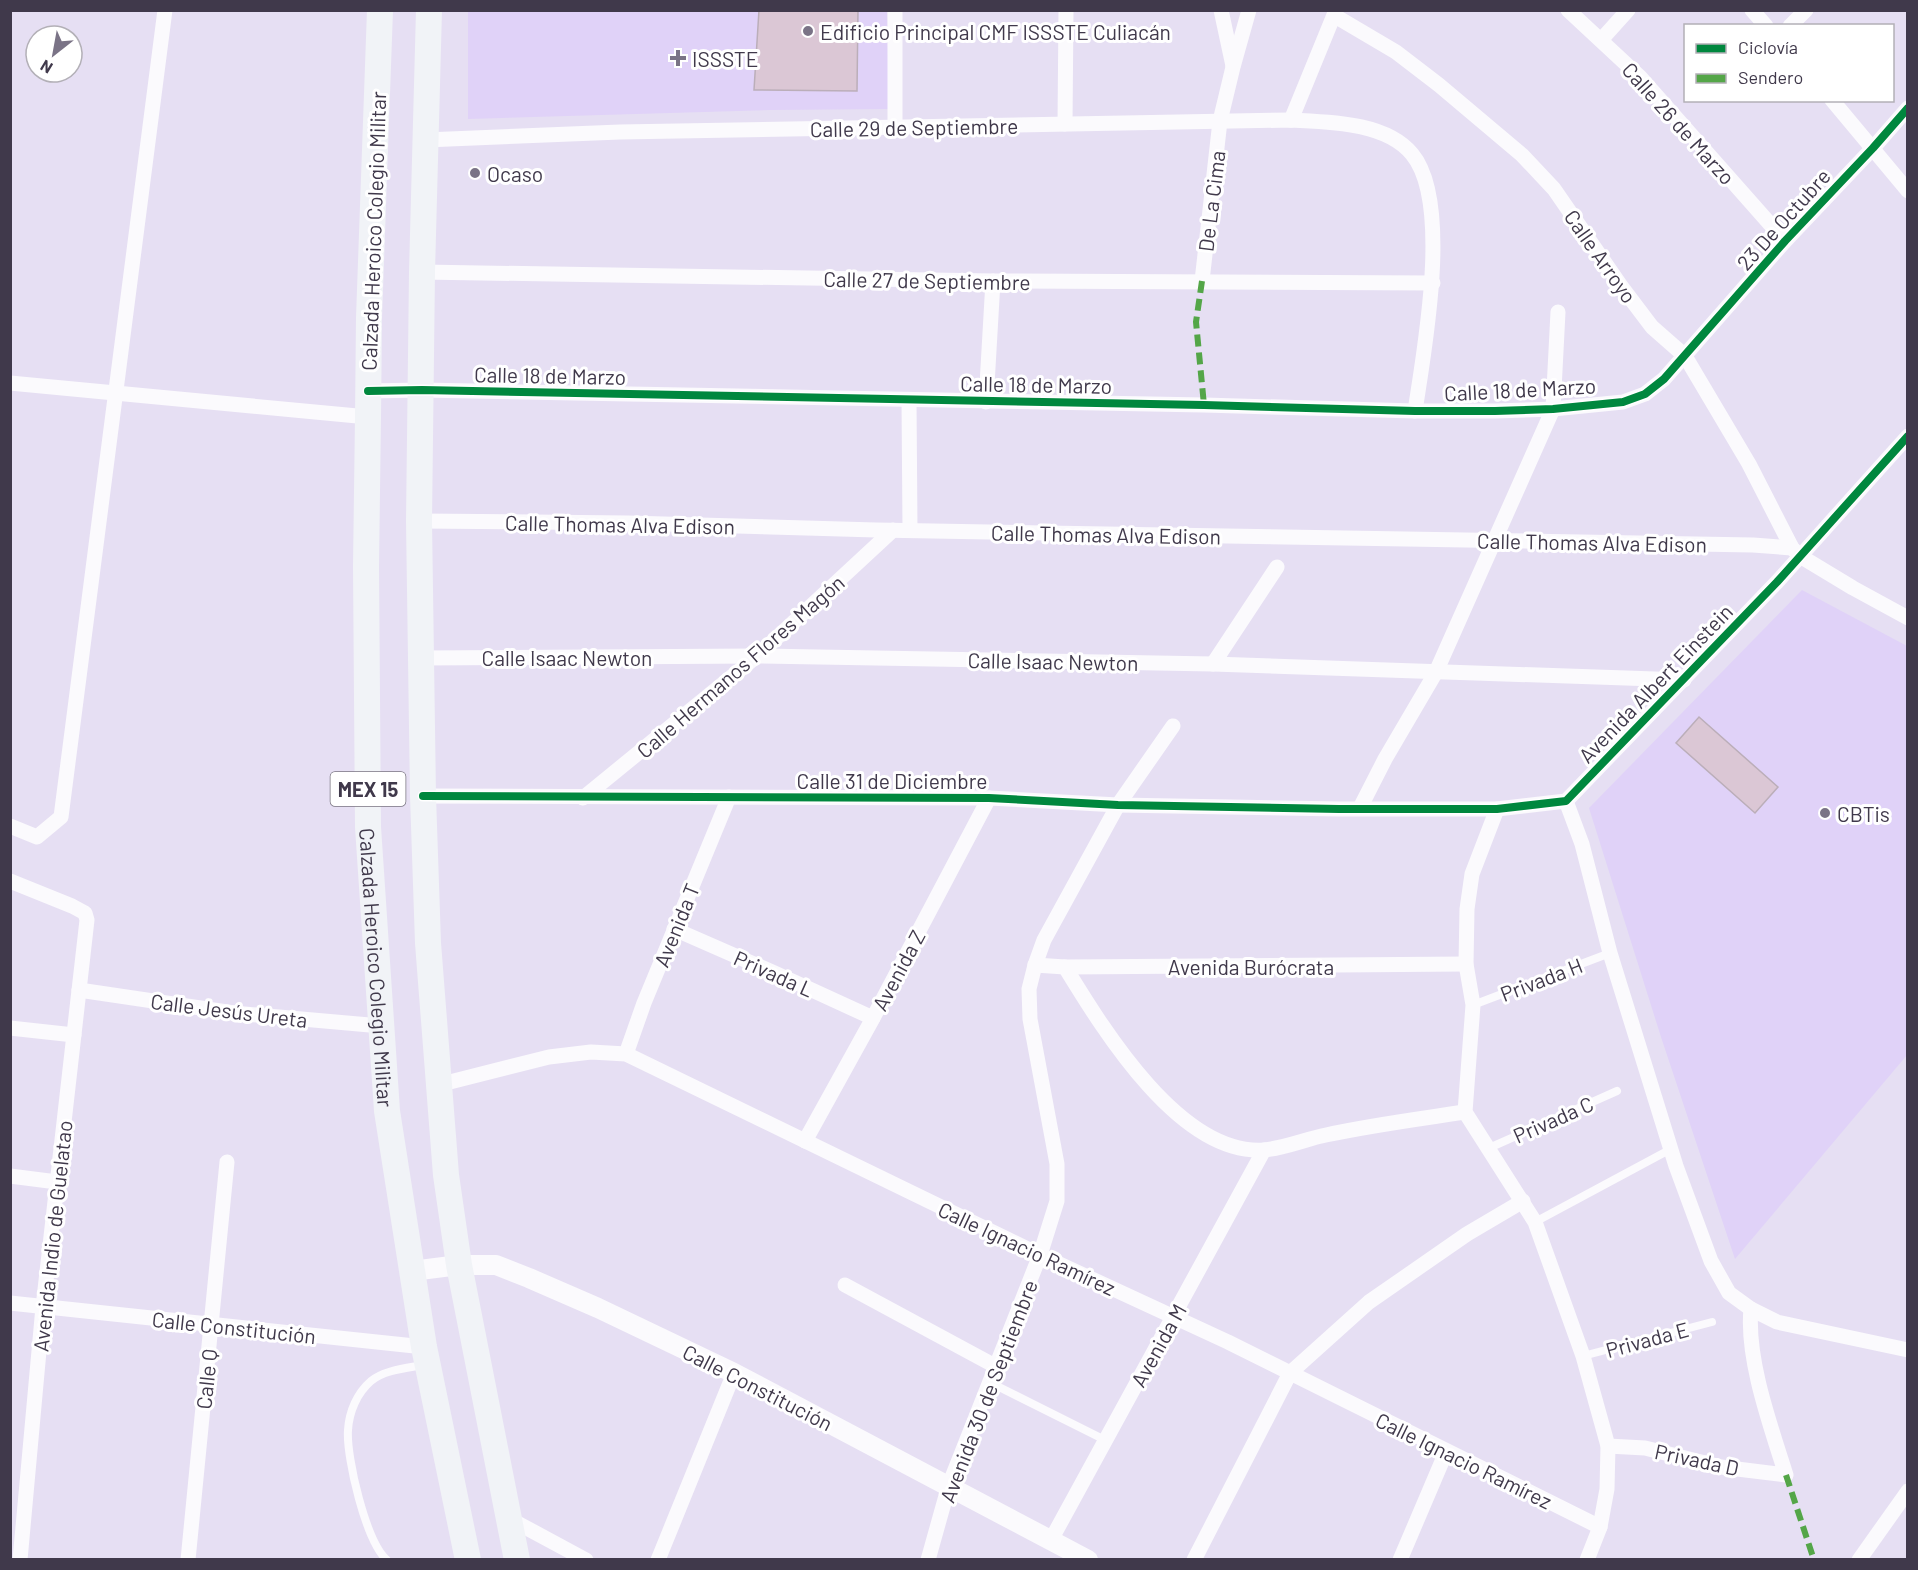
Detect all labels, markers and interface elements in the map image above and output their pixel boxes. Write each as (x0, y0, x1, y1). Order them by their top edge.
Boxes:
place label: Edificio Principal CMF ISSSTE Culiacán (820, 19, 1171, 44)
north arrow (24, 24, 84, 84)
marker: Edificio Principal CMF ISSSTE Culiacán (801, 24, 815, 38)
legend (1684, 24, 1894, 102)
text: Ciclovía (1738, 36, 1798, 58)
place label: ISSSTE (692, 46, 758, 71)
marker: ISSSTE (669, 49, 687, 67)
text: N (37, 56, 55, 78)
street label: Calle 26 de Marzo (1618, 57, 1740, 189)
text: Sendero (1738, 66, 1803, 88)
street label: Calzada Heroico Colegio Militar (356, 91, 390, 371)
street label: Calle 29 de Septiembre (810, 113, 1018, 141)
street label: De La Cima (1192, 149, 1230, 253)
place label: Ocaso (487, 161, 543, 186)
street label: 23 De Octubre (1731, 163, 1835, 275)
marker: Ocaso (468, 166, 482, 180)
street label: Calle Arroyo (1560, 205, 1642, 307)
street label: Calle 27 de Septiembre (823, 266, 1031, 294)
street label: Calle 18 de Marzo (474, 361, 626, 389)
street label: Calle 18 de Marzo (960, 370, 1112, 398)
street label: Calle 18 de Marzo (1443, 373, 1597, 405)
street label: Calle Thomas Alva Edison (505, 509, 735, 539)
street label: Calle Thomas Alva Edison (991, 519, 1221, 549)
street label: Calle Thomas Alva Edison (1477, 527, 1707, 557)
street label: Calle Hermanos Flores Magón (631, 569, 849, 763)
street label: Avenida Albert Einstein (1573, 599, 1737, 767)
street label: Calle Isaac Newton (482, 645, 652, 670)
street label: Calle Isaac Newton (967, 647, 1139, 675)
street label: Calle 31 de Diciembre (797, 768, 987, 793)
road number: MEX 15 (330, 772, 406, 806)
place label: CBTis (1837, 801, 1890, 826)
marker: CBTis (1818, 806, 1832, 820)
street label: Calzada Heroico Colegio Militar (356, 827, 399, 1108)
street label: Avenida T (648, 879, 704, 970)
street label: Avenida Z (866, 925, 930, 1015)
street label: Privada L (730, 944, 818, 1002)
street label: Privada H (1496, 952, 1586, 1006)
street label: Avenida Burócrata (1168, 954, 1334, 979)
street label: Calle Jesús Ureta (149, 988, 309, 1032)
street label: Privada C (1509, 1090, 1597, 1148)
street label: Avenida Indio de Guelatao (27, 1119, 77, 1353)
street label: Calle Ignacio Ramírez (934, 1196, 1120, 1300)
street label: Avenida 30 de Septiembre (934, 1276, 1042, 1506)
street label: Avenida M (1125, 1299, 1191, 1391)
street label: Calle Constitución (151, 1306, 317, 1348)
street label: Privada E (1603, 1316, 1691, 1362)
street label: Calle Constitución (679, 1338, 837, 1436)
street label: Calle Q (190, 1348, 222, 1410)
street label: Calle Ignacio Ramírez (1372, 1407, 1556, 1513)
street label: Privada D (1653, 1438, 1741, 1480)

